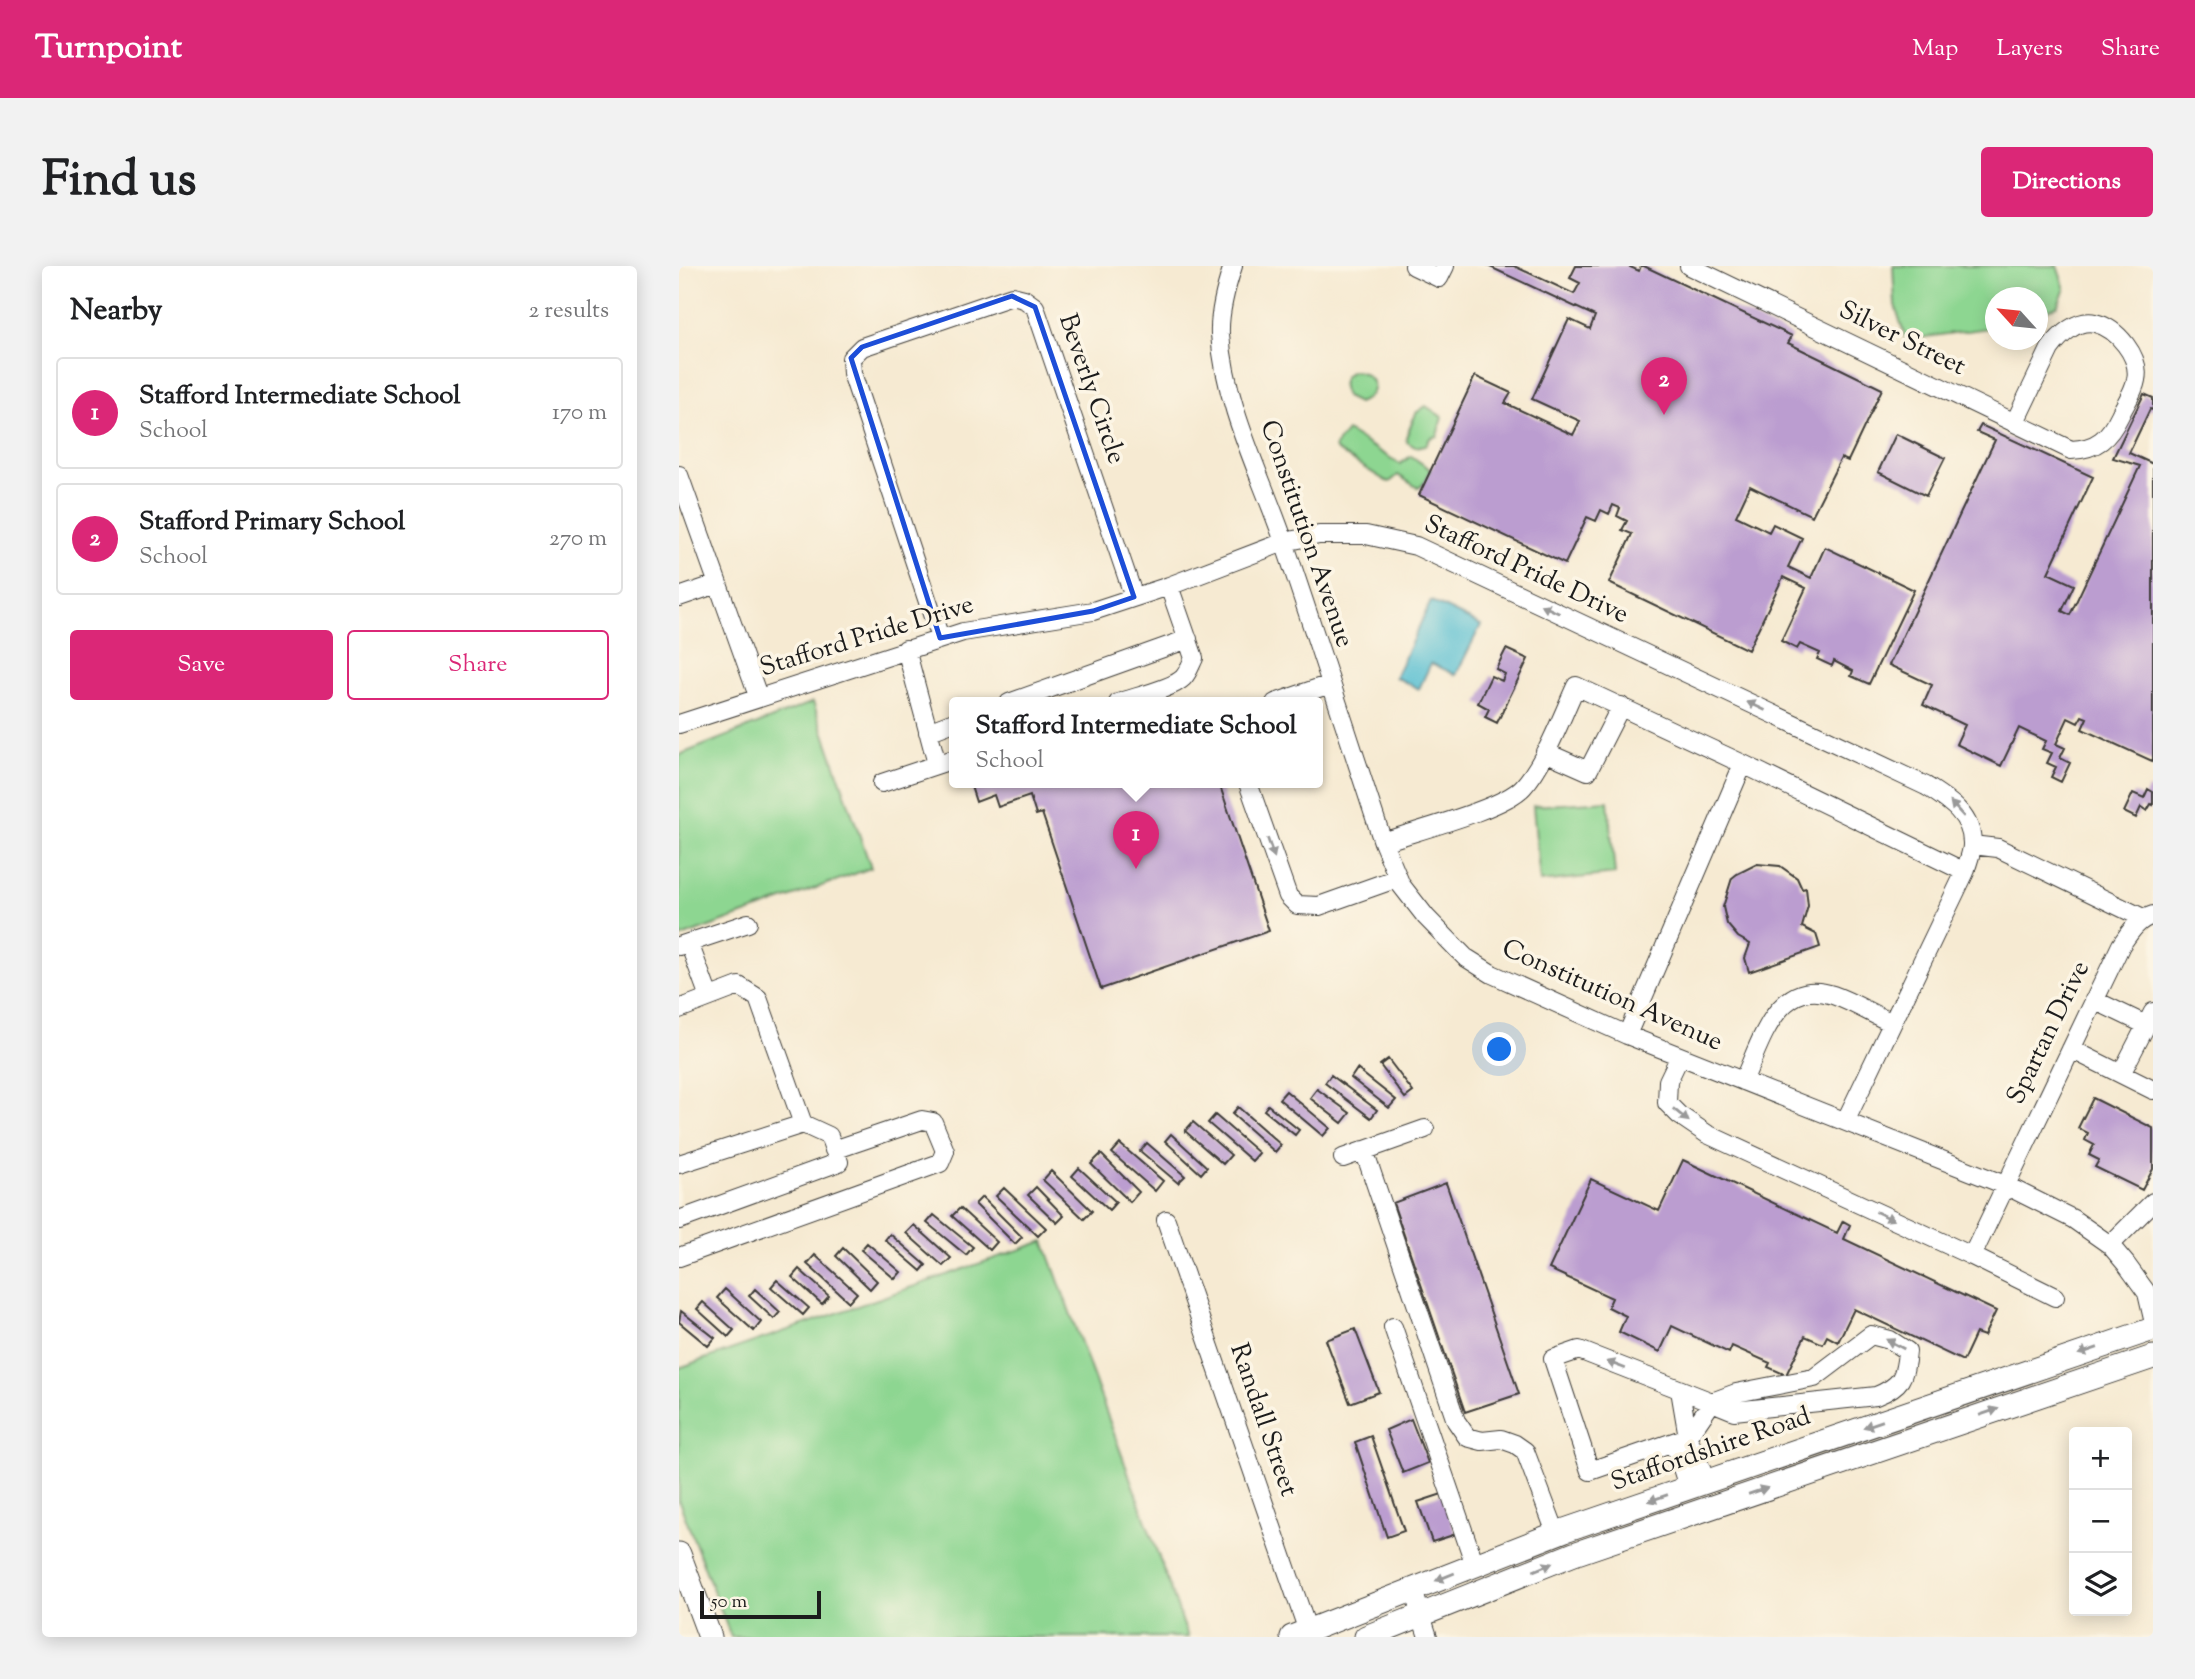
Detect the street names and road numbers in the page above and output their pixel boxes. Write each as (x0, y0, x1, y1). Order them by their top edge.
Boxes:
street label: Silver Street (1832, 292, 1972, 386)
street label: Beverly Circle (1048, 309, 1134, 469)
street label: Constitution Avenue (1250, 415, 1362, 653)
street label: Stafford Pride Drive (1418, 506, 1634, 634)
street label: Stafford Pride Drive (756, 587, 978, 687)
street label: Constitution Avenue (1496, 931, 1728, 1061)
street label: Spartan Drive (1998, 955, 2100, 1111)
street label: Randall Street (1220, 1339, 1307, 1502)
street label: Staffordshire Road (1606, 1398, 1816, 1501)

